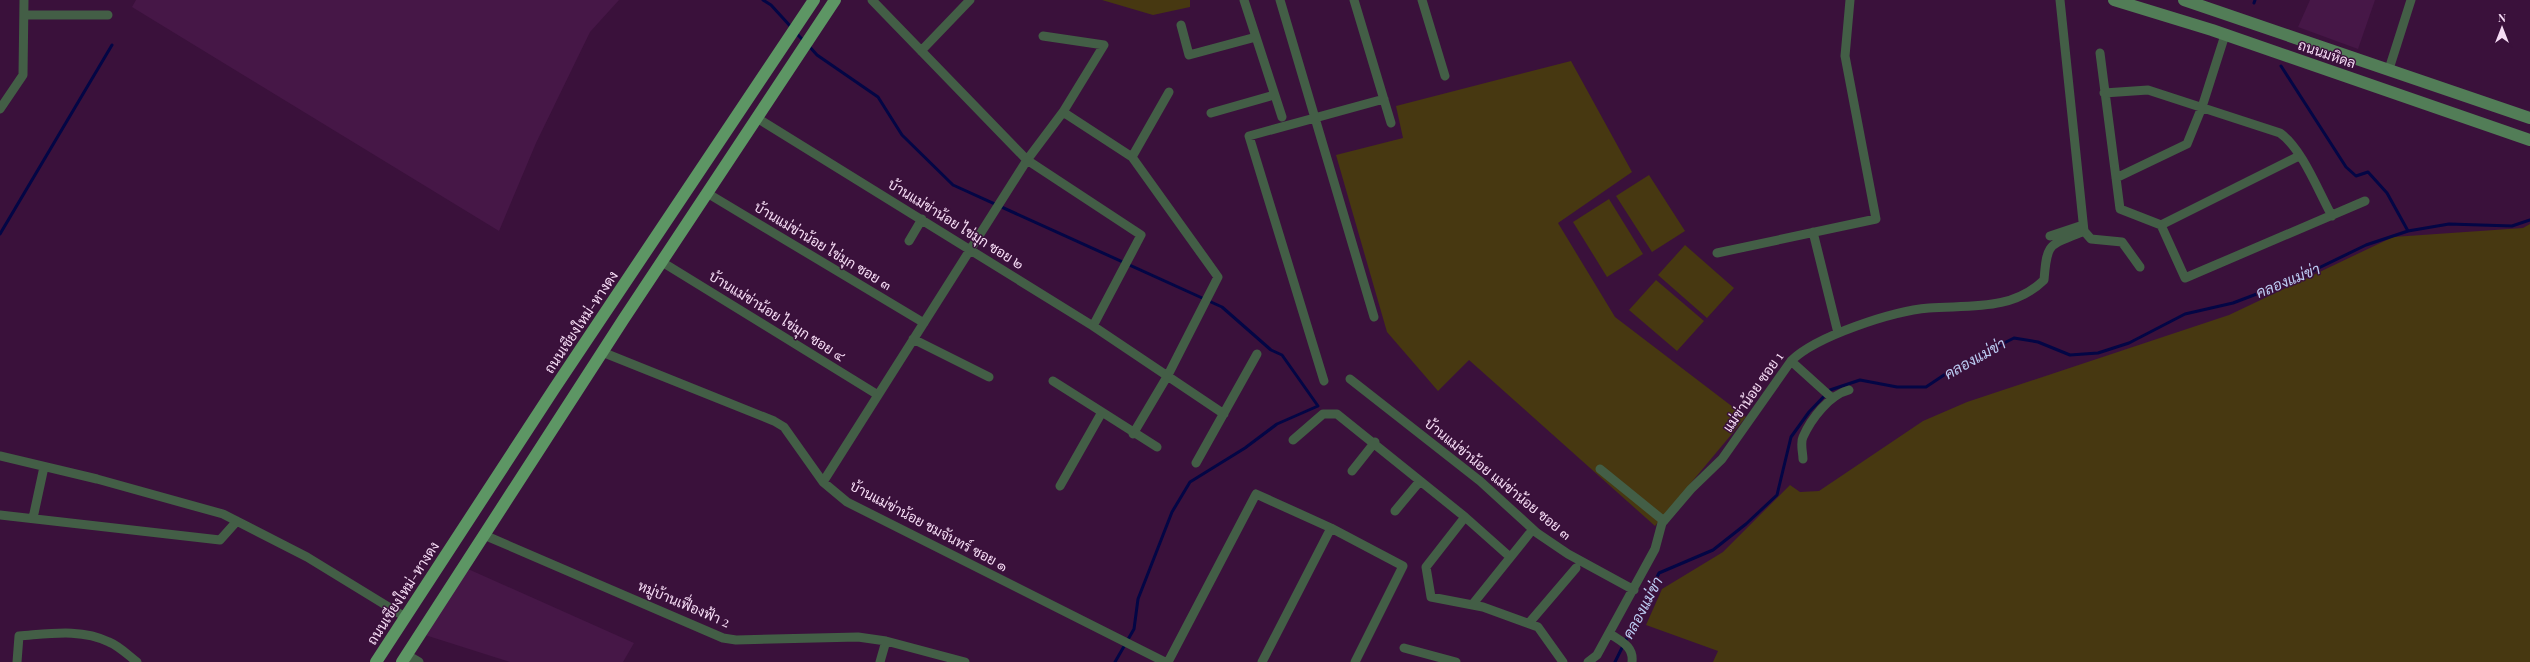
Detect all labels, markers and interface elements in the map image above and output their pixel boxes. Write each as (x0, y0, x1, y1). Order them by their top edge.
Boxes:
north arrow (2482, 8, 2522, 48)
text: N (2498, 10, 2506, 25)
street label: ถนนมหิดล (2296, 35, 2359, 72)
street label: บ้านแม่ข่าน้อย ไข่มุก ซอย ๒ (884, 174, 1028, 274)
street label: บ้านแม่ข่าน้อย ไข่มุก ซอย ๓ (750, 197, 896, 295)
water label: คลองแม่ข่า (2253, 258, 2323, 302)
street label: บ้านแม่ข่าน้อย ไข่มุก ซอย ๔ (705, 266, 849, 366)
street label: ถนนเชียงใหม่-หางดง (539, 267, 622, 377)
water label: คลองแม่ข่า (1940, 333, 2009, 383)
street label: แม่ข่าน้อย ซอย 1 (1718, 348, 1787, 436)
street label: บ้านแม่ข่าน้อย แม่ข่าน้อย ซอย ๓ (1421, 413, 1576, 544)
street label: บ้านแม่ข่าน้อย ชมจันทร์ ซอย ๑ (847, 476, 1011, 575)
street label: ถนนเชียงใหม่-หางดง (362, 537, 443, 648)
water label: คลองแม่ข่า (1617, 573, 1667, 642)
street label: หมู่บ้านเฟื่องฟ้า 2 (635, 574, 734, 633)

